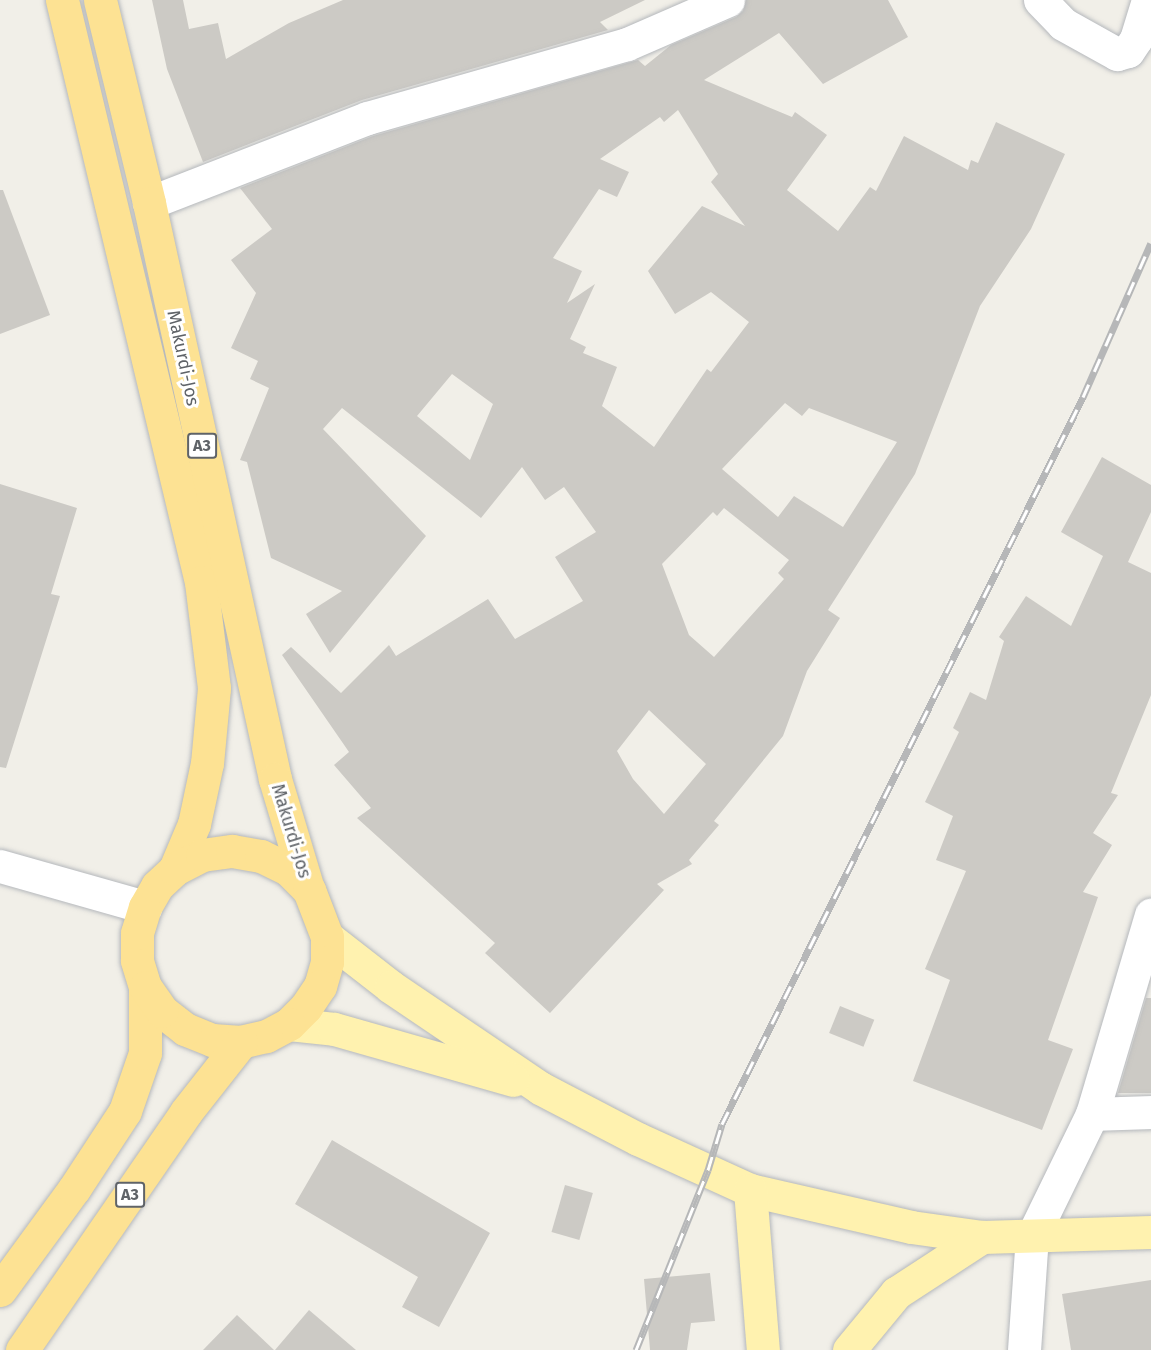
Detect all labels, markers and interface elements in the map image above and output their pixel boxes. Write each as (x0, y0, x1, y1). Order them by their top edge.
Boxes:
street label: Makurdi-Jos (162, 308, 204, 408)
road number: A3 (187, 433, 217, 459)
street label: Makurdi-Jos (266, 781, 316, 881)
road number: A3 (115, 1182, 145, 1208)

